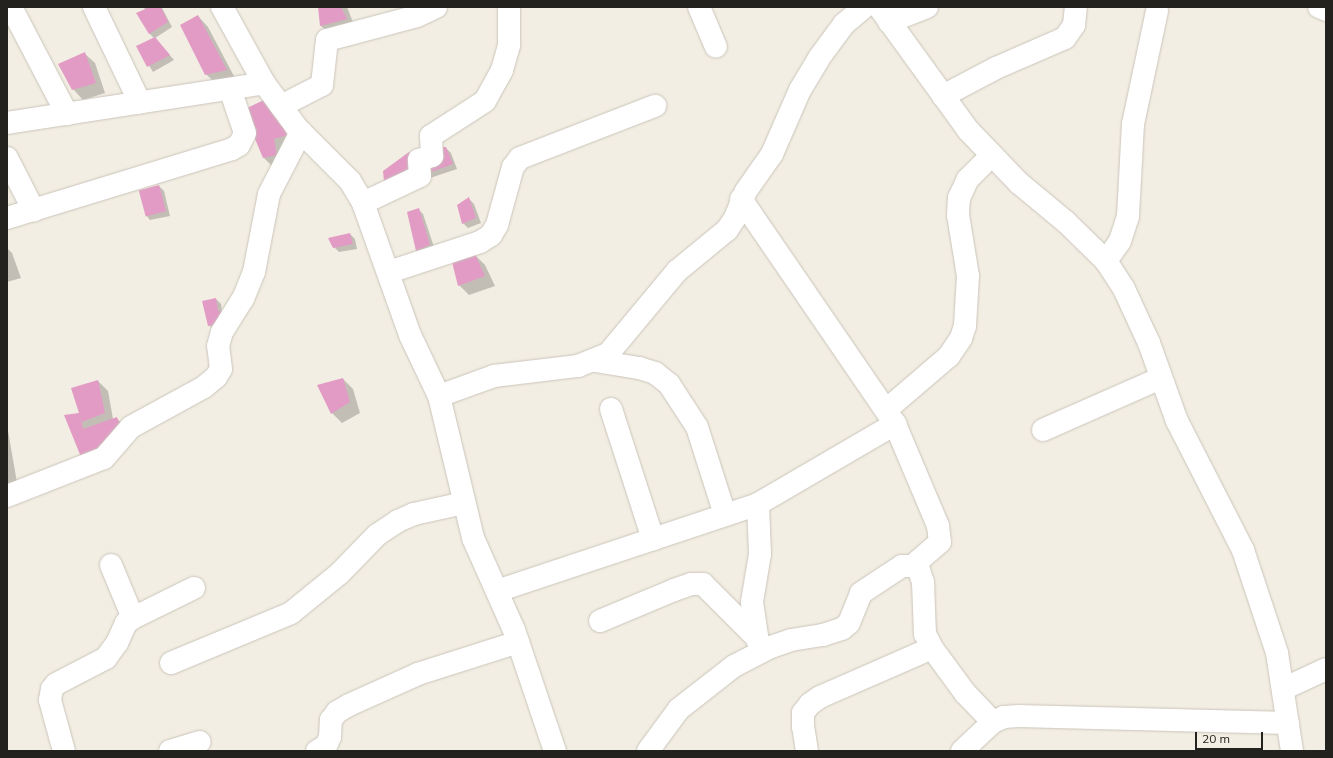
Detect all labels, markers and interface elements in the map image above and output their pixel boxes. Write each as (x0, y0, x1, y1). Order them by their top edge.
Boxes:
scale bar (1197, 724, 1265, 750)
text: 20 m (1202, 731, 1230, 746)

